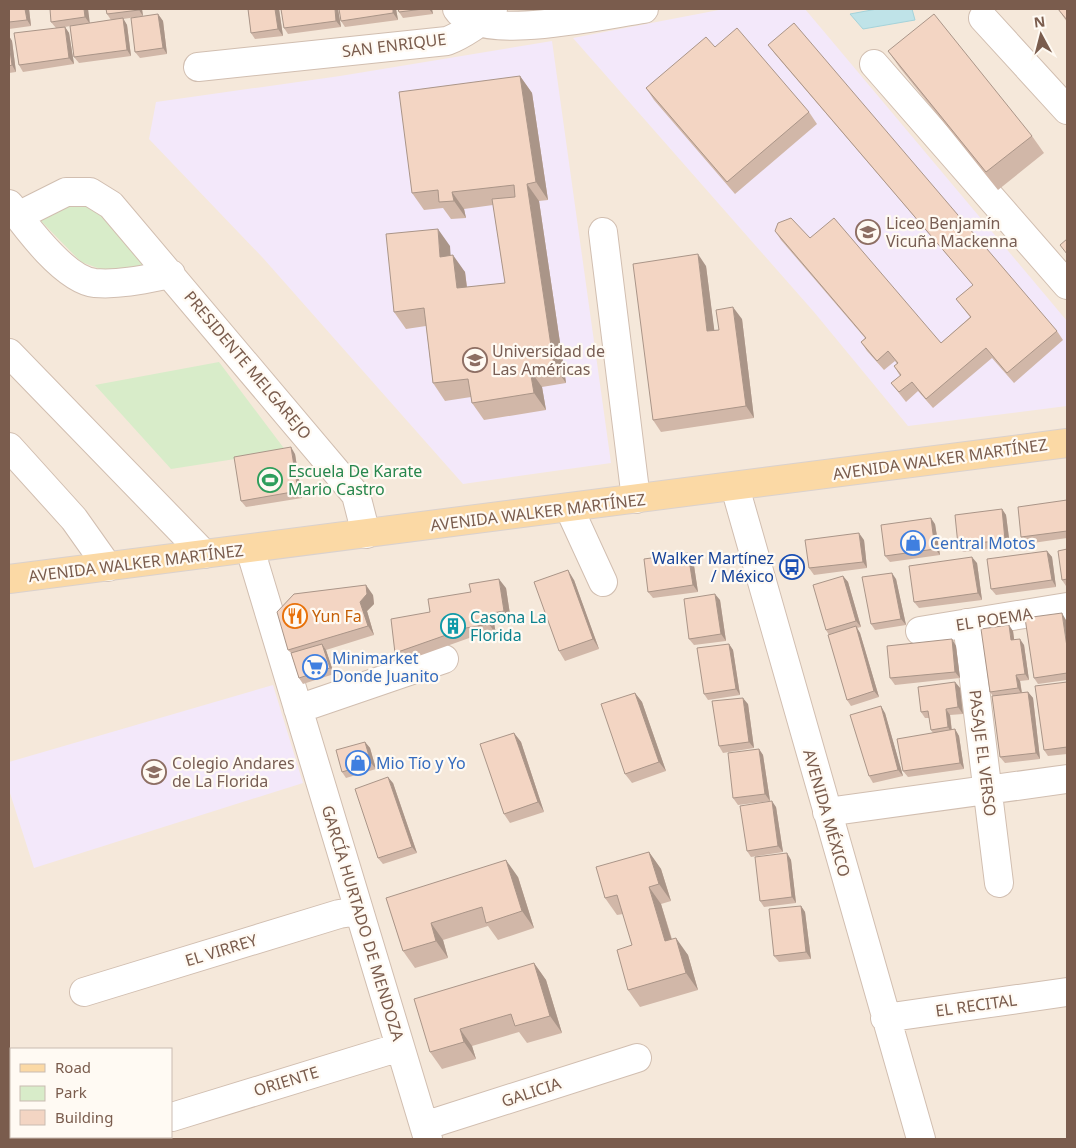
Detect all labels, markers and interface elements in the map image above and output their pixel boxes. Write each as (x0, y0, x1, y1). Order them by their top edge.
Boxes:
north arrow (1016, 10, 1066, 60)
text: N (1033, 11, 1046, 32)
street label: SAN ENRIQUE (341, 28, 447, 62)
place label: Liceo Benjamín Vicuña Mackenna (886, 212, 1018, 252)
school or university icon: Liceo Benjamín Vicuña Mackenna (855, 219, 881, 245)
street label: PRESIDENTE MELGAREJO (179, 286, 317, 444)
place label: Universidad de Las Américas (492, 340, 605, 380)
school or university icon: Universidad de Las Américas (462, 347, 488, 373)
street label: AVENIDA WALKER MARTÍNEZ (831, 433, 1049, 485)
place label: Escuela De Karate Mario Castro (288, 460, 422, 500)
sports icon: Escuela De Karate Mario Castro (257, 467, 283, 493)
street label: AVENIDA WALKER MARTÍNEZ (429, 488, 647, 536)
shop icon: Central Motos (900, 530, 926, 556)
place label: Central Motos (930, 532, 1036, 554)
street label: AVENIDA WALKER MARTÍNEZ (27, 539, 245, 587)
place label: Walker Martínez / México (652, 547, 774, 587)
bus stop icon: Walker Martínez / México (779, 554, 805, 580)
street label: EL POEMA (954, 602, 1035, 636)
restaurant icon: Yun Fa (282, 603, 308, 629)
place label: Yun Fa (312, 605, 362, 627)
place label: Casona La Florida (470, 606, 547, 646)
building icon: Casona La Florida (440, 613, 466, 639)
place label: Minimarket Donde Juanito (332, 647, 439, 687)
supermarket icon: Minimarket Donde Juanito (302, 654, 328, 680)
street label: PASAJE EL VERSO (964, 688, 1002, 818)
street label: AVENIDA MÉXICO (798, 747, 856, 879)
shop icon: Mio Tío y Yo (345, 750, 371, 776)
place label: Colegio Andares de La Florida (172, 752, 295, 792)
place label: Mio Tío y Yo (376, 752, 466, 774)
school or university icon: Colegio Andares de La Florida (141, 759, 167, 785)
street label: GARCÍA HURTADO DE MENDOZA (317, 803, 410, 1044)
street label: EL VIRREY (182, 928, 261, 971)
street label: EL RECITAL (934, 988, 1018, 1022)
legend (10, 1048, 172, 1138)
text: Road (55, 1057, 91, 1077)
street label: ORIENTE (251, 1061, 321, 1101)
street label: GALICIA (498, 1072, 564, 1112)
text: Park (55, 1082, 87, 1102)
text: Building (55, 1107, 113, 1127)

